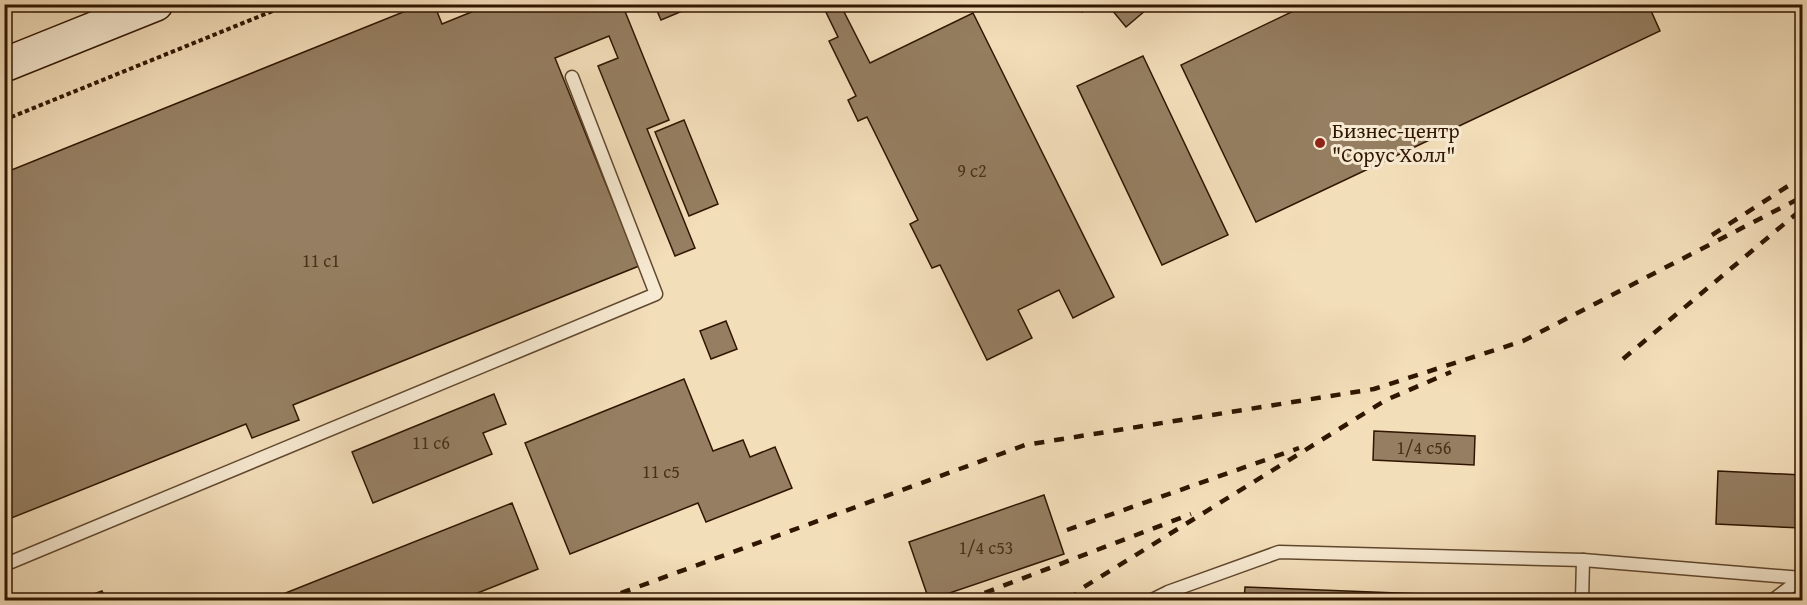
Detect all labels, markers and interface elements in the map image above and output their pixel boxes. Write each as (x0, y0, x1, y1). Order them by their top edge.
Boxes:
place label: Бизнес-центр "Сорус Холл" (1332, 115, 1460, 170)
marker: Бизнес-центр "Сорус Холл" (1313, 136, 1327, 150)
house number: 9 с2 (957, 157, 987, 184)
house number: 11 с1 (302, 247, 340, 274)
house number: 11 с6 (412, 429, 450, 456)
house number: 1/4 с56 (1396, 434, 1452, 461)
house number: 11 с5 (642, 458, 680, 485)
house number: 1/4 с53 (958, 534, 1014, 561)

